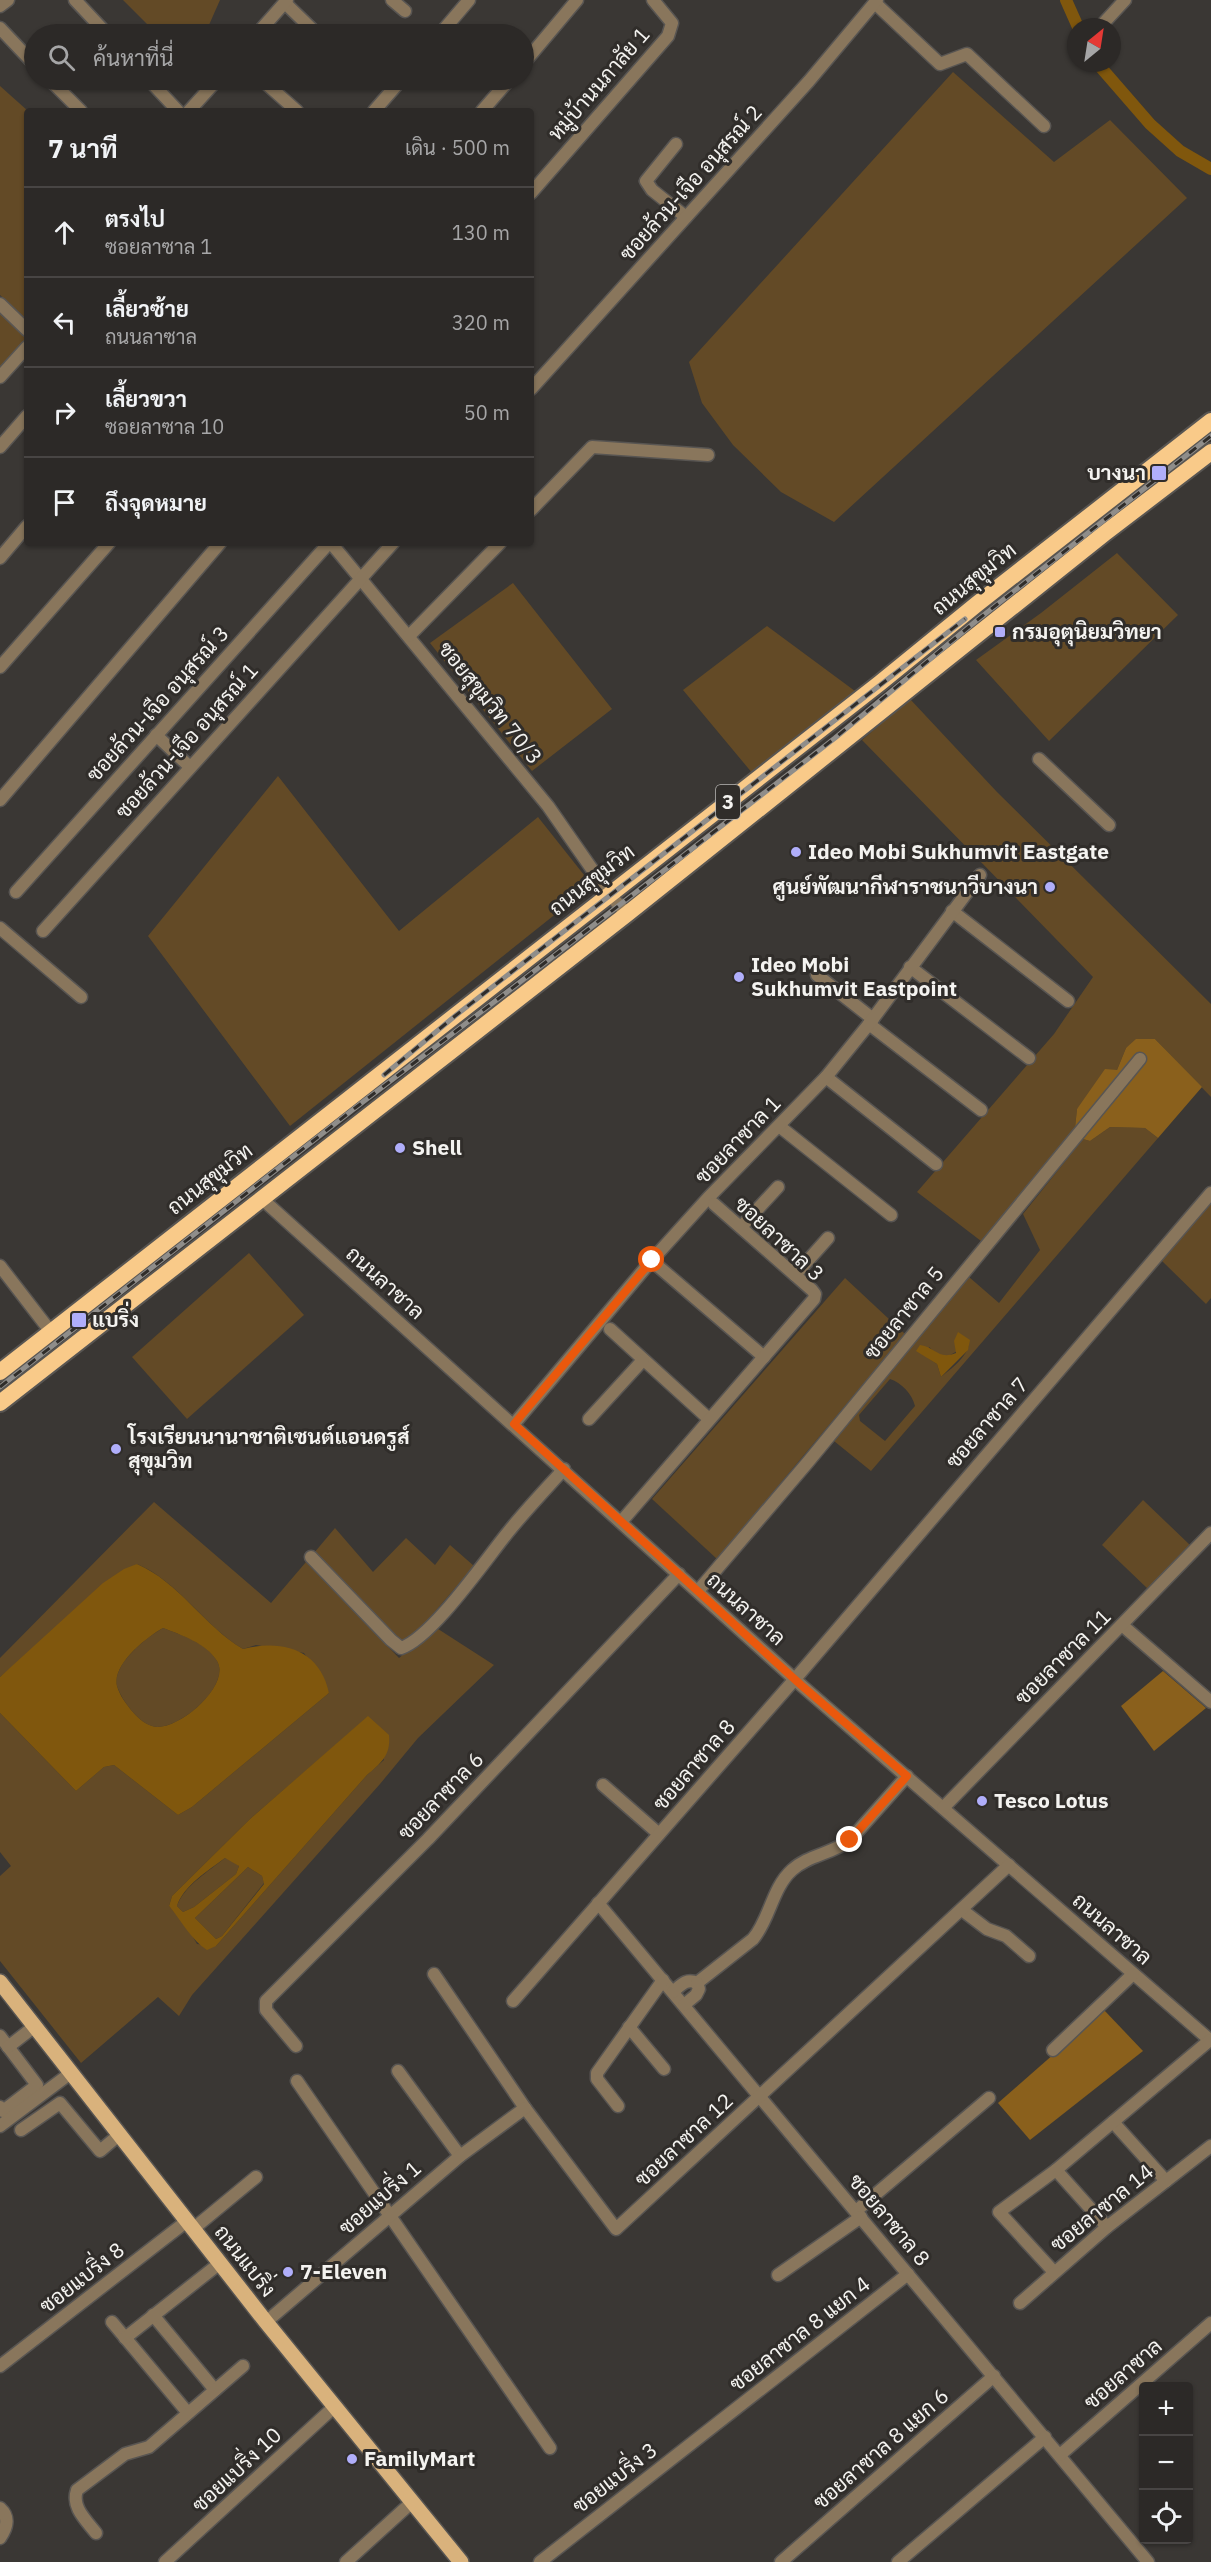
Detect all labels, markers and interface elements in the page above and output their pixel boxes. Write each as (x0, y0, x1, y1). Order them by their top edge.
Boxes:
north arrow (1067, 18, 1121, 72)
street label: หมู่บ้านนภาลัย 1 (541, 21, 657, 147)
search box (24, 24, 534, 90)
icon: search (45, 41, 78, 74)
text: ค้นหาที่นี่ (93, 43, 173, 72)
street label: ซอยล้วน-เจือ อนุสรณ์ 2 (613, 98, 768, 267)
text: 7 นาที (48, 131, 118, 165)
text: เดิน · 500 m (405, 134, 510, 161)
text: ตรงไป (105, 204, 165, 233)
icon: ahead (48, 216, 81, 249)
text: 130 m (452, 219, 510, 246)
text: ซอยลาซาล 1 (105, 233, 212, 260)
text: เลี้ยวซ้าย (105, 294, 189, 323)
icon: left (48, 306, 81, 339)
text: 320 m (452, 309, 510, 336)
text: ถนนลาซาล (105, 323, 197, 350)
text: เลี้ยวขวา (105, 384, 187, 413)
icon: right (48, 396, 81, 429)
text: 50 m (464, 399, 510, 426)
text: ซอยลาซาล 10 (105, 413, 224, 440)
place label: บางนา (1087, 458, 1146, 486)
marker: บางนา (1150, 464, 1168, 482)
icon: arrive (48, 486, 81, 519)
text: ถึงจุดหมาย (105, 488, 207, 517)
street label: ถนนสุขุมวิท (925, 536, 1022, 622)
place label: กรมอุตุนิยมวิทยา (1012, 617, 1162, 647)
street label: ซอยล้วน-เจือ อนุสรณ์ 3 (80, 619, 235, 788)
marker: กรมอุตุนิยมวิทยา (993, 625, 1007, 639)
street label: ซอยสุขุมวิท 70/3 (432, 635, 549, 770)
street label: ซอยล้วน-เจือ อนุสรณ์ 1 (109, 656, 264, 825)
road number: 3 (716, 785, 740, 819)
street label: ถนนสุขุมวิท (543, 837, 640, 922)
place label: Ideo Mobi Sukhumvit Eastgate (808, 837, 1109, 865)
marker: Ideo Mobi Sukhumvit Eastgate (789, 845, 803, 859)
place label: ศูนย์พัฒนากีฬาราชนาวีบางนา (773, 872, 1038, 901)
marker: ศูนย์พัฒนากีฬาราชนาวีบางนา (1043, 880, 1057, 894)
place label: Ideo Mobi Sukhumvit Eastpoint (751, 950, 957, 1002)
marker: Ideo Mobi Sukhumvit Eastpoint (732, 970, 746, 984)
street label: ซอยลาซาล 1 (688, 1089, 786, 1189)
place label: Shell (412, 1133, 462, 1161)
street label: ถนนสุขุมวิท (161, 1136, 258, 1221)
marker: Shell (393, 1141, 407, 1155)
street label: ซอยลาซาล 3 (729, 1190, 830, 1287)
street label: ถนนลาซาล (340, 1240, 431, 1325)
route start (638, 1246, 664, 1272)
street label: ซอยลาซาล 5 (857, 1260, 950, 1365)
place label: แบริ่ง (92, 1301, 139, 1333)
marker: แบริ่ง (70, 1311, 88, 1329)
street label: ซอยลาซาล 7 (939, 1371, 1034, 1474)
place label: โรงเรียนนานาชาติเซนต์แอนดรูส์ สุขุมวิท (126, 1422, 411, 1476)
marker: โรงเรียนนานาชาติเซนต์แอนดรูส์ สุขุมวิท (109, 1442, 123, 1456)
street label: ถนนลาซาล (701, 1566, 792, 1651)
street label: ซอยลาซาล 11 (1008, 1602, 1116, 1710)
street label: ซอยลาซาล 8 (646, 1713, 741, 1816)
street label: ซอยลาซาล 6 (391, 1745, 489, 1845)
place label: Tesco Lotus (994, 1786, 1109, 1814)
marker: Tesco Lotus (975, 1794, 989, 1808)
route end (836, 1826, 862, 1852)
street label: ถนนลาซาล (1067, 1886, 1158, 1971)
street label: ซอยลาซาล 12 (628, 2086, 739, 2192)
street label: ซอยแบริ่ง 1 (330, 2151, 426, 2241)
street label: ซอยลาซาล 14 (1044, 2157, 1159, 2257)
street label: ซอยลาซาล 8 (843, 2167, 937, 2271)
street label: ถนนแบริ่ง (209, 2216, 286, 2302)
street label: ซอยแบริ่ง 8 (31, 2232, 129, 2319)
place label: 7-Eleven (300, 2257, 387, 2285)
marker: 7-Eleven (281, 2265, 295, 2279)
street label: ซอยลาซาล 8 แยก 4 (723, 2269, 875, 2397)
street label: ซอยลาซาล (1077, 2332, 1167, 2415)
street label: ซอยลาซาล 8 แยก 6 (807, 2381, 954, 2515)
map controls (1139, 2382, 1193, 2544)
button: + (1139, 2382, 1193, 2436)
street label: ซอยแบริ่ง 10 (183, 2418, 287, 2518)
street label: ซอยแบริ่ง 3 (564, 2432, 662, 2519)
button: − (1139, 2436, 1193, 2490)
place label: FamilyMart (364, 2444, 475, 2472)
marker: FamilyMart (345, 2452, 359, 2466)
button: locate (1139, 2490, 1193, 2544)

